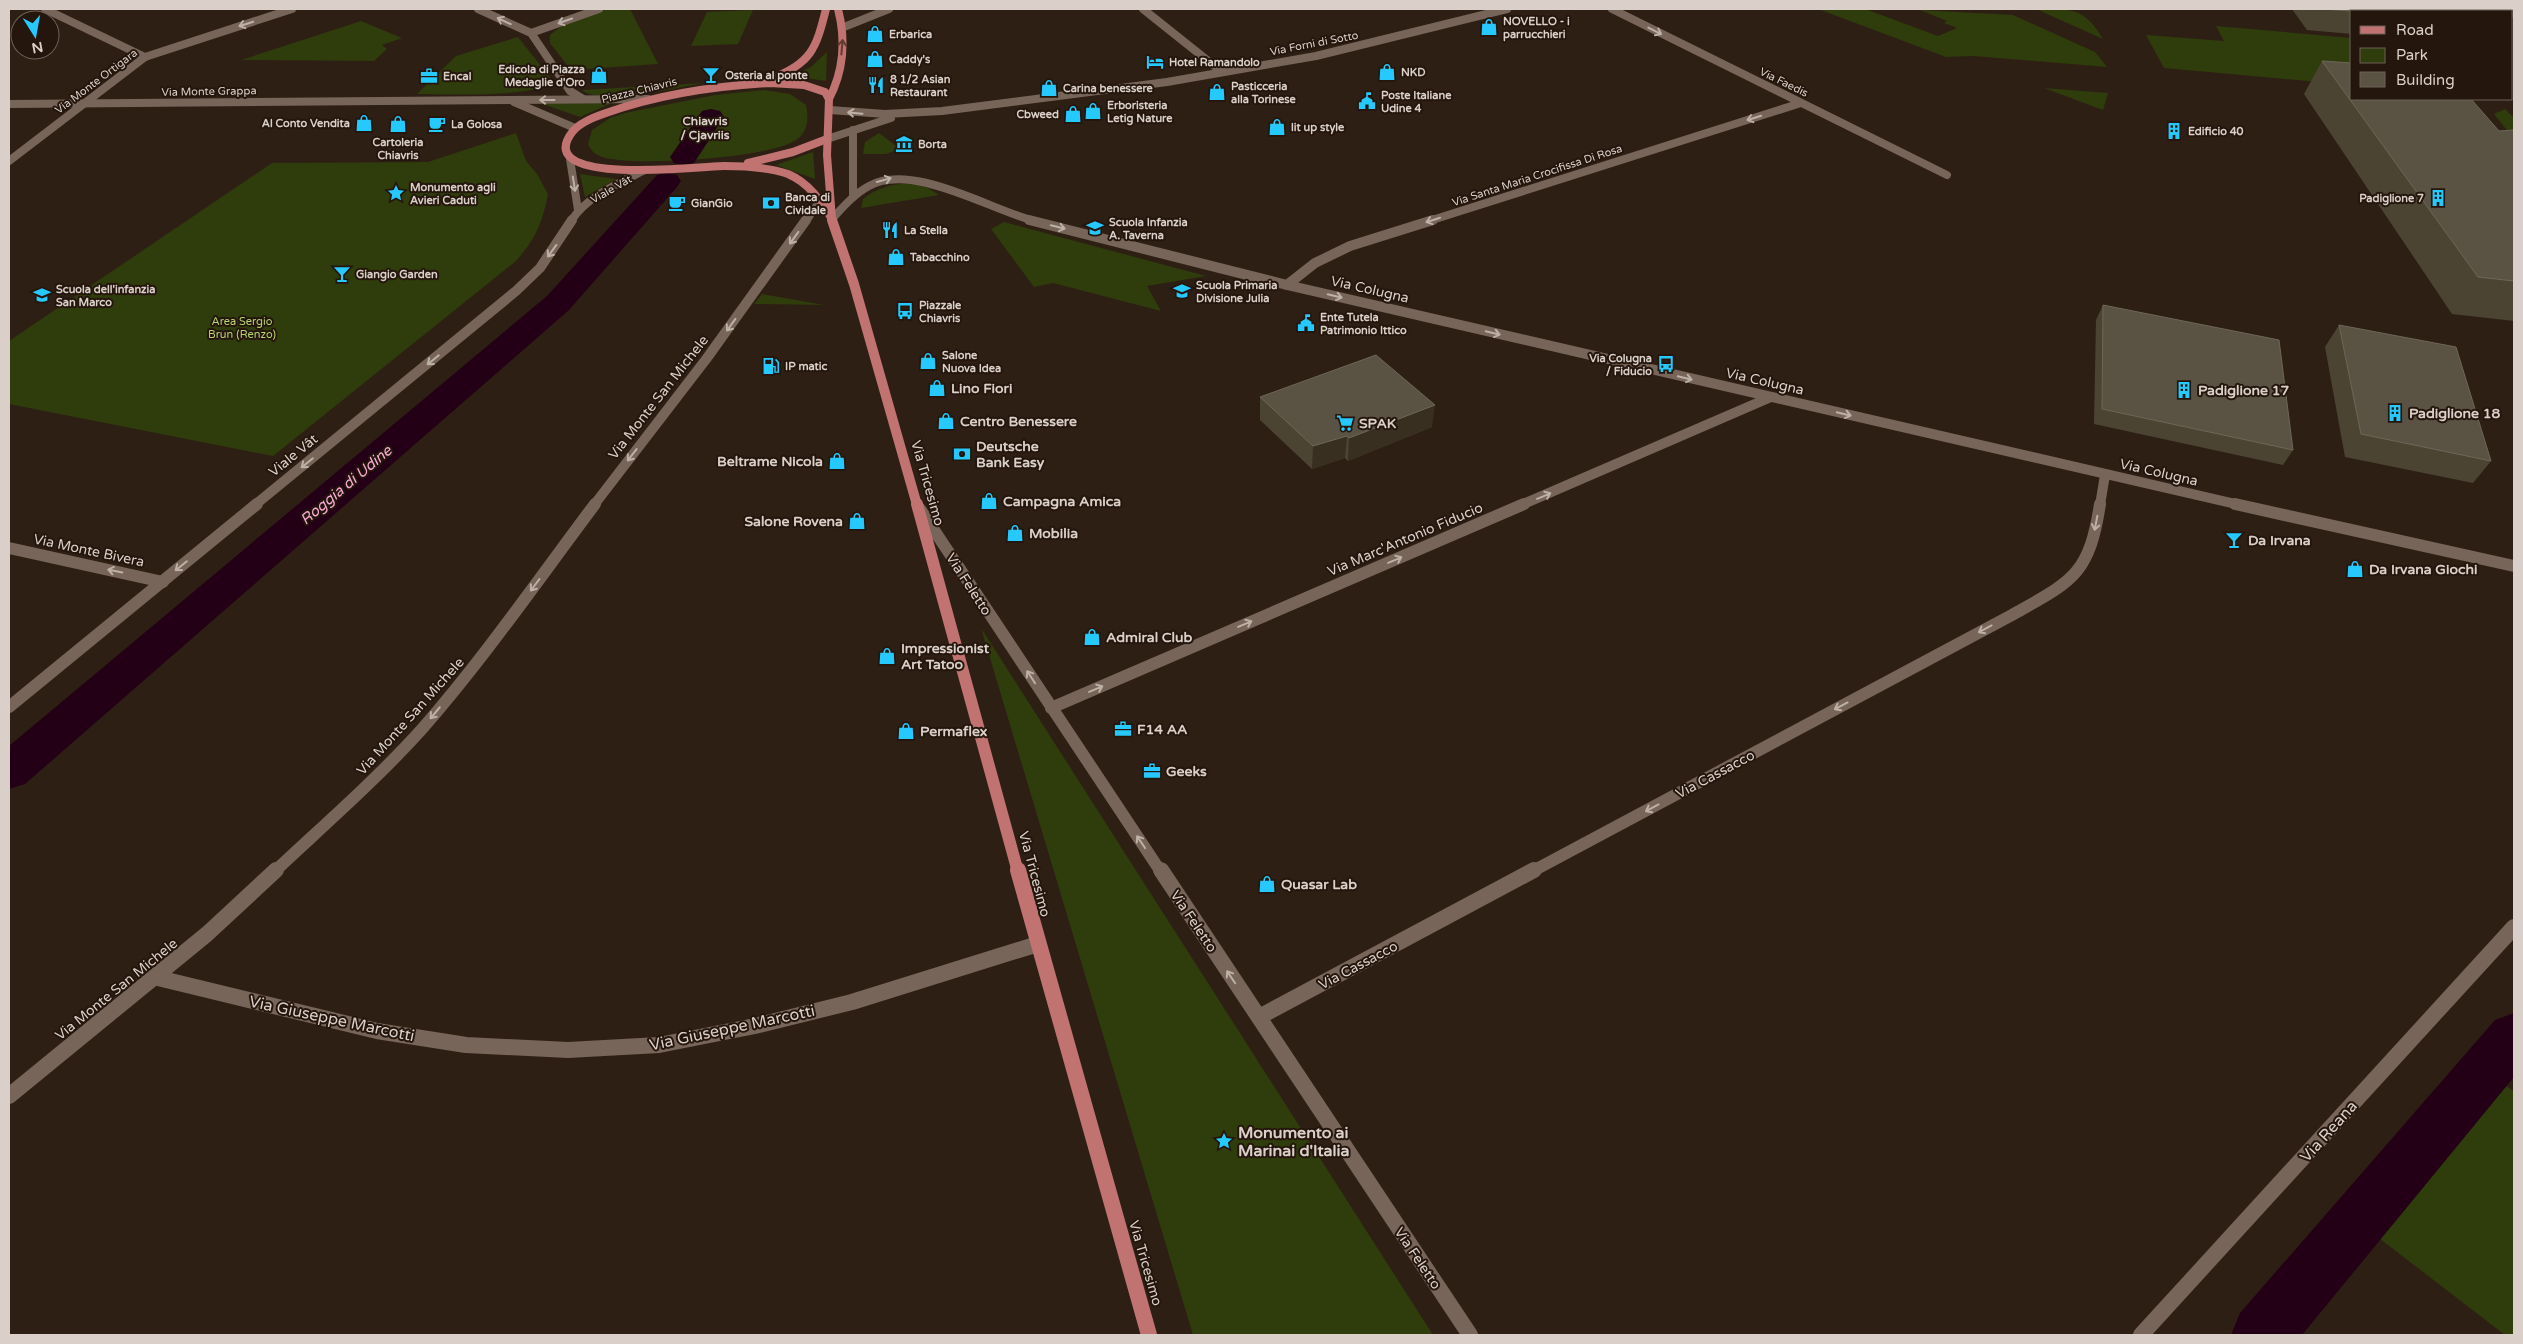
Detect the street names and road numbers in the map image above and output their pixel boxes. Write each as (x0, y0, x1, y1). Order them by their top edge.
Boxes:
street label: Via Forni di Sotto (1269, 28, 1360, 58)
street label: Via Monte Ortigara (53, 46, 140, 117)
street label: Via Faedis (1757, 65, 1810, 100)
street label: Piazza Chiavris (600, 75, 678, 106)
street label: Via Monte Grappa (161, 84, 257, 99)
street label: Via Santa Maria Crocifissa Di Rosa (1450, 142, 1624, 209)
street label: Viale Vât (588, 172, 634, 206)
street label: Via Colugna (1329, 272, 1411, 307)
street label: Via Monte San Michele (605, 332, 712, 463)
street label: Via Colugna (1724, 364, 1806, 399)
street label: Viale Vât (265, 430, 322, 480)
street label: Via Tricesimo (907, 438, 948, 528)
street label: Via Colugna (2118, 455, 2200, 490)
street label: Via Marc'Antonio Fiducio (1325, 499, 1485, 580)
street label: Via Monte Bivera (32, 530, 146, 571)
street label: Via Feletto (942, 550, 995, 619)
street label: Via Monte San Michele (353, 654, 468, 779)
street label: Via Cassacco (1673, 747, 1758, 802)
street label: Via Tricesimo (1015, 829, 1054, 919)
street label: Via Feletto (1167, 887, 1220, 955)
street label: Via Monte San Michele (52, 935, 181, 1044)
street label: Via Cassacco (1316, 938, 1401, 993)
street label: Via Giuseppe Marcotti (247, 992, 416, 1046)
street label: Via Giuseppe Marcotti (648, 1001, 817, 1055)
street label: Via Reana (2296, 1097, 2362, 1167)
street label: Via Tricesimo (1125, 1218, 1166, 1308)
street label: Via Feletto (1391, 1224, 1444, 1292)

